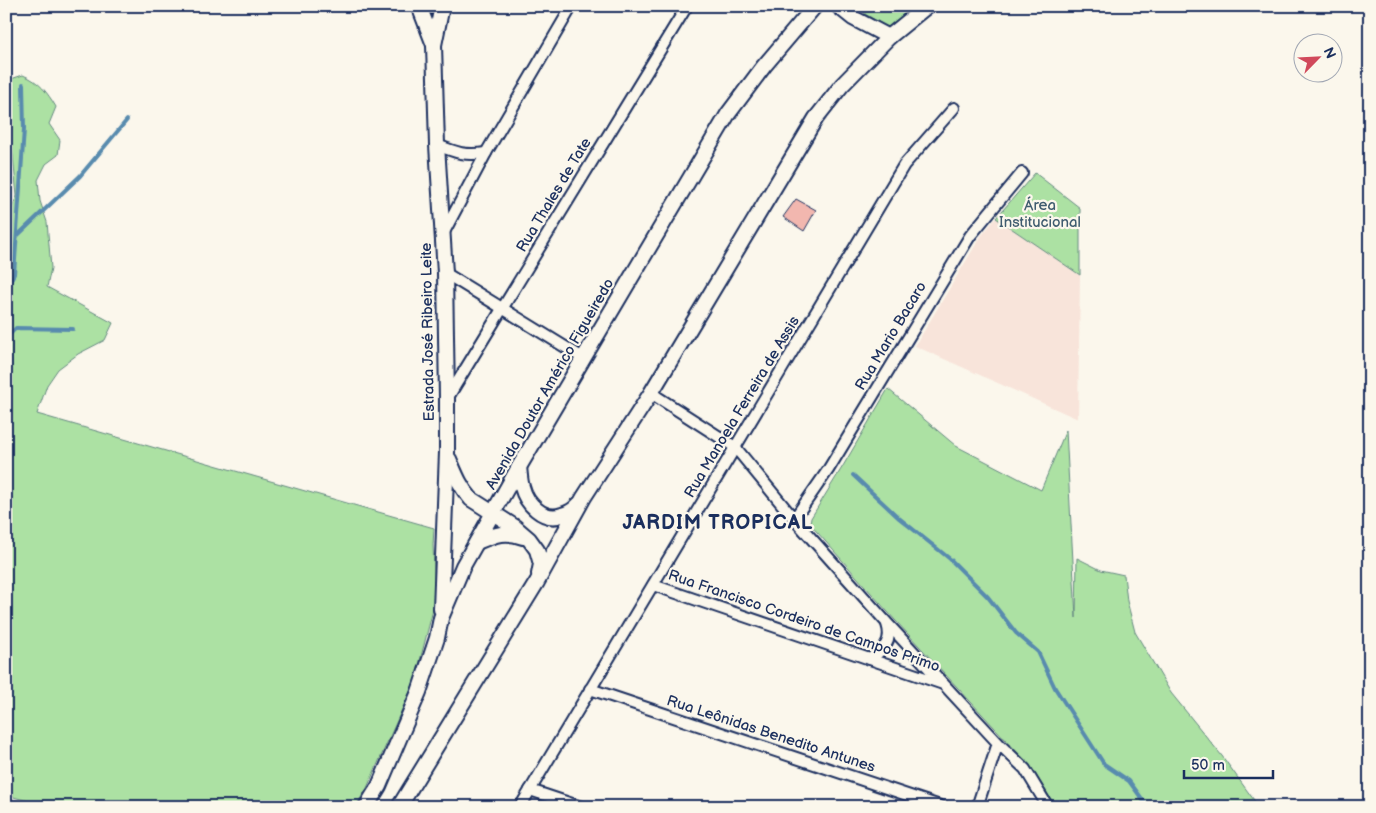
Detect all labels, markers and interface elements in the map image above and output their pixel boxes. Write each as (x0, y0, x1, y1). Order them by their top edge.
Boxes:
north arrow (1294, 32, 1344, 82)
text: N (1320, 45, 1339, 61)
street label: Rua Thales de Tate (512, 134, 596, 256)
park label: Área Institucional (999, 196, 1081, 232)
street label: Estrada José Ribeiro Leite (417, 242, 439, 422)
street label: Avenida Doutor Américo Figueiredo (482, 275, 618, 493)
street label: Rua Mario Bacaro (851, 278, 931, 394)
street label: Rua Manoela Ferreira de Assis (680, 312, 804, 501)
district label: JARDIM TROPICAL (623, 511, 813, 535)
street label: Rua Francisco Cordeiro de Campos Primo (666, 565, 942, 677)
street label: Rua Leônidas Benedito Antunes (664, 691, 878, 777)
scale bar (1184, 748, 1272, 780)
text: 50 m (1191, 756, 1225, 775)

